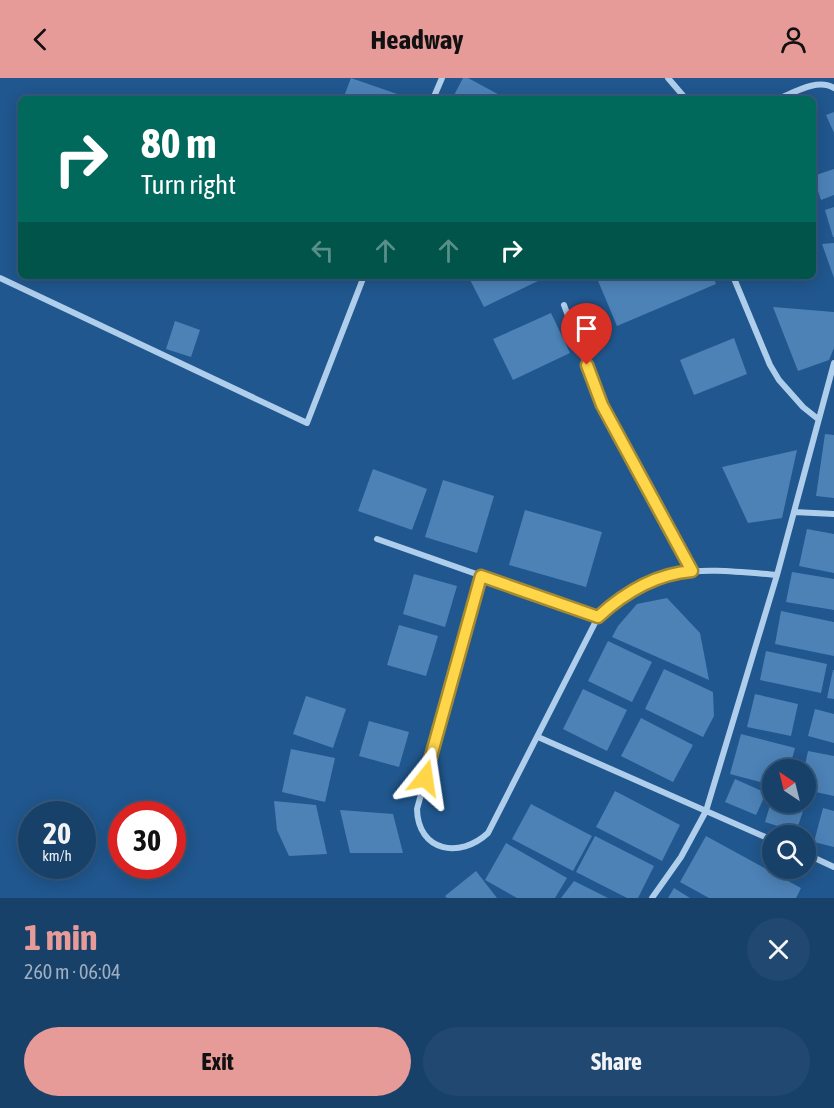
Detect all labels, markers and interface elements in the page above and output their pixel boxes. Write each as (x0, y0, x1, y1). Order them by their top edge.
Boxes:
icon: back (24, 23, 57, 56)
icon: person (777, 23, 810, 56)
text: Headway (371, 24, 463, 55)
text: 80 m (141, 119, 216, 167)
icon: right (42, 120, 120, 198)
text: Turn right (141, 169, 236, 200)
icon: left (306, 234, 339, 267)
icon: ahead (369, 234, 402, 267)
icon: ahead (432, 234, 465, 267)
icon: right (495, 234, 528, 267)
pin (561, 303, 612, 365)
icon: arrive (570, 312, 603, 345)
position arrow (393, 746, 457, 810)
north arrow (762, 759, 816, 813)
map controls (762, 759, 816, 879)
speed limit sign: 30 (108, 801, 186, 879)
text: 20 (43, 816, 71, 850)
button: search (762, 825, 816, 879)
text: km/h (42, 847, 72, 864)
text: 1 min (24, 916, 98, 958)
button: close (747, 918, 810, 981)
text: 260 m · 06:04 (24, 960, 121, 983)
button: Exit (24, 1027, 411, 1096)
button: Share (423, 1027, 810, 1096)

